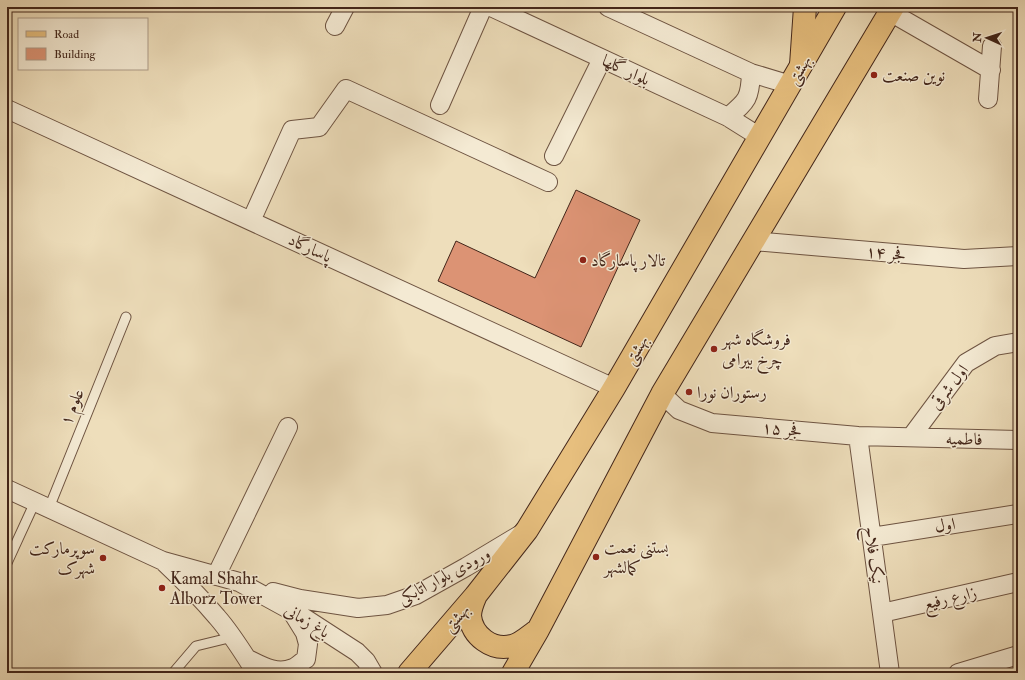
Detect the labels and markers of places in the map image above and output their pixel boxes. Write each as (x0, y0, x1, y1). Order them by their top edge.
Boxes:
place label: نوین صنعت (882, 65, 945, 86)
marker: نوین صنعت (869, 70, 879, 80)
place label: تالار پاسارگاد (591, 250, 666, 273)
marker: تالار پاسارگاد (578, 255, 588, 265)
place label: فروشگاه شهر چرخ بیرامی (720, 328, 791, 374)
marker: فروشگاه شهر چرخ بیرامی (709, 344, 719, 354)
place label: رستوران نورا (697, 382, 767, 403)
marker: رستوران نورا (684, 387, 694, 397)
place label: بستنی نعمت کمالشهر (602, 537, 669, 578)
place label: سوپرمارکت شهرک (29, 538, 95, 579)
marker: بستنی نعمت کمالشهر (591, 552, 601, 562)
marker: سوپرمارکت شهرک (98, 553, 108, 563)
place label: Kamal Shahr Alborz Tower (169, 568, 263, 609)
marker: Kamal Shahr Alborz Tower (157, 583, 167, 593)

